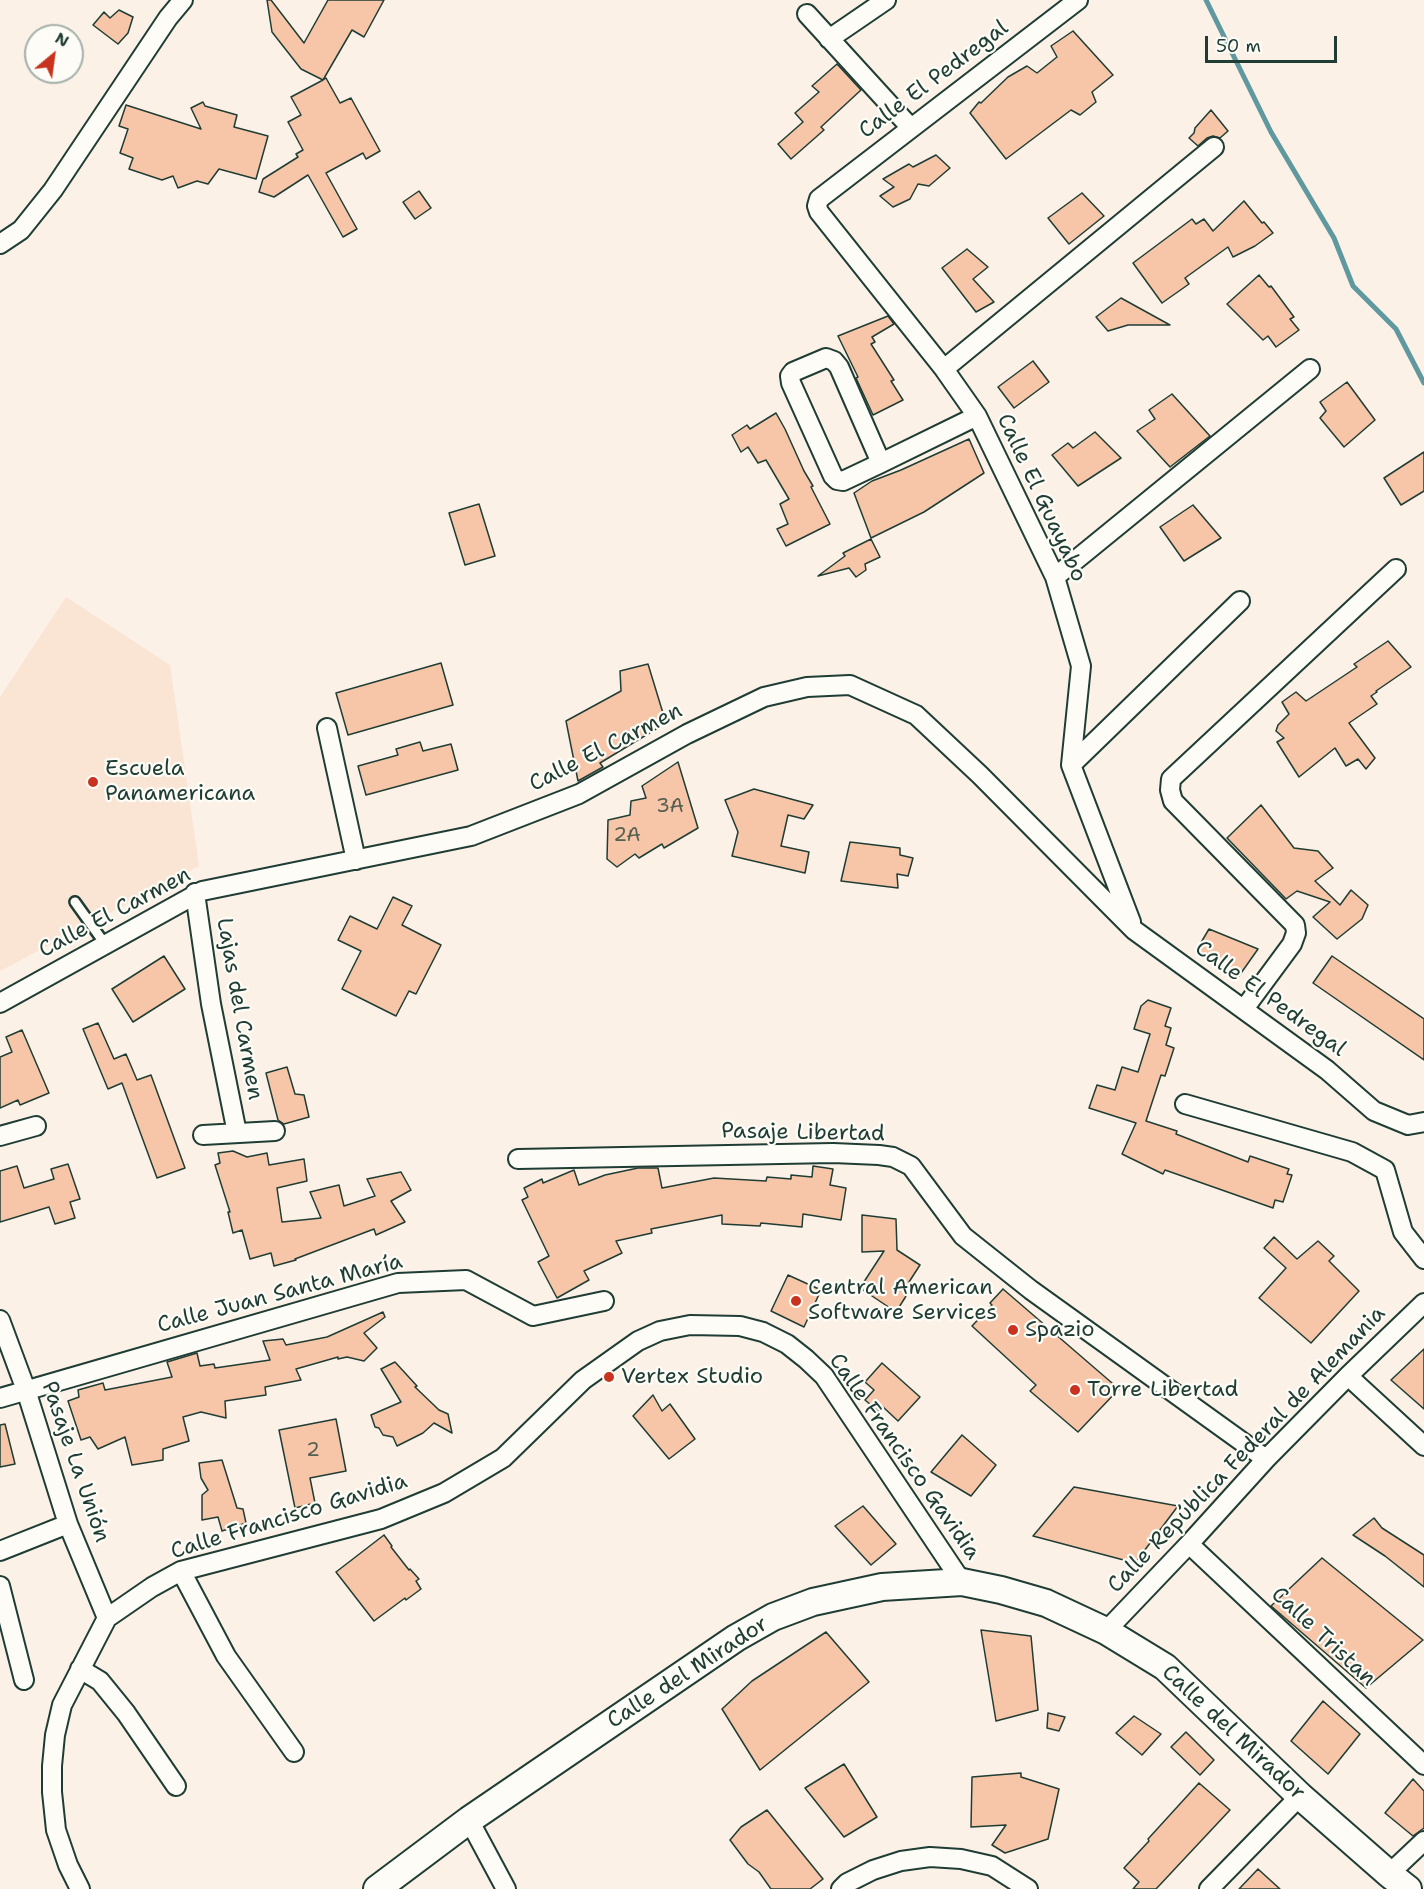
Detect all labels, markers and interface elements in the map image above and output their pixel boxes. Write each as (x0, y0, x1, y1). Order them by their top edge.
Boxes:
street label: Calle El Pedregal (854, 15, 1014, 145)
north arrow (24, 24, 84, 84)
scale bar (1208, 24, 1340, 62)
text: N (51, 27, 73, 52)
text: 50 m (1216, 34, 1261, 58)
street label: Calle El Guayabo (991, 410, 1091, 586)
street label: Calle El Carmen (525, 698, 687, 798)
place label: Escuela Panamericana (105, 756, 255, 807)
marker: Escuela Panamericana (86, 775, 100, 789)
house number: 3A (656, 795, 684, 819)
house number: 2A (613, 824, 641, 848)
street label: Calle El Carmen (35, 862, 195, 964)
street label: Lajas del Carmen (210, 916, 268, 1102)
street label: Calle El Pedregal (1189, 935, 1351, 1063)
street label: Pasaje Libertad (721, 1118, 885, 1148)
street label: Calle Juan Santa María (155, 1249, 405, 1339)
place label: Central American Software Services (808, 1275, 997, 1326)
marker: Central American Software Services (789, 1294, 803, 1308)
street label: Calle República Federal de Alemania (1103, 1301, 1391, 1599)
place label: Spazio (1025, 1317, 1095, 1343)
marker: Spazio (1006, 1323, 1020, 1337)
street label: Calle Francisco Gavidia (823, 1349, 985, 1565)
place label: Vertex Studio (621, 1364, 763, 1390)
marker: Vertex Studio (602, 1370, 616, 1384)
place label: Torre Libertad (1087, 1377, 1239, 1403)
street label: Pasaje La Unión (35, 1378, 115, 1546)
marker: Torre Libertad (1068, 1383, 1082, 1397)
house number: 2 (306, 1439, 320, 1463)
street label: Calle Francisco Gavidia (168, 1468, 410, 1566)
street label: Calle Tristan (1265, 1582, 1381, 1692)
street label: Calle del Mirador (603, 1611, 773, 1735)
street label: Calle del Mirador (1156, 1660, 1310, 1806)

